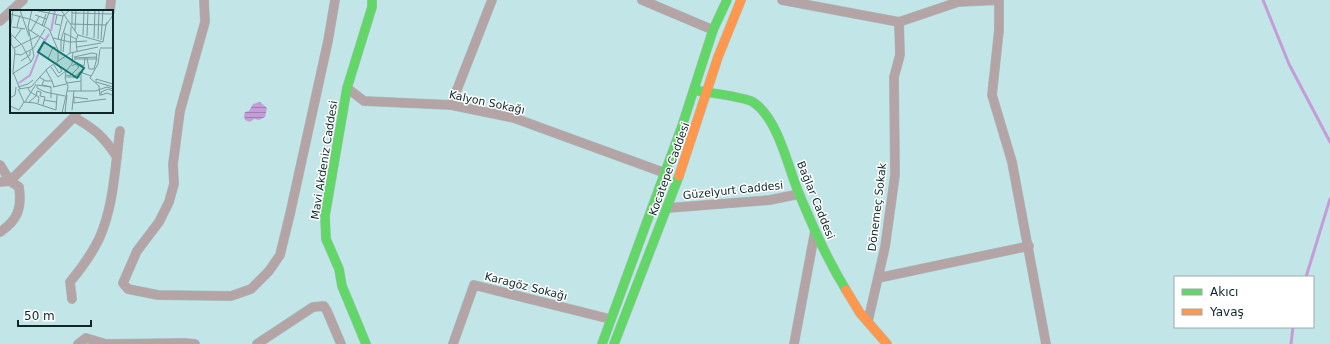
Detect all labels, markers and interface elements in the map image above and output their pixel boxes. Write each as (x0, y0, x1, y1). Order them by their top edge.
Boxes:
inset map (10, 10, 113, 113)
street label: Kalyon Sokağı (448, 88, 526, 117)
street label: Mavi Akdeniz Caddesi (309, 100, 340, 220)
street label: Kocatepe Caddesi (647, 121, 692, 218)
street label: Bağlar Caddesi (794, 159, 837, 241)
street label: Dönemeç Sokak (866, 161, 889, 252)
street label: Güzelyurt Caddesi (682, 179, 784, 202)
street label: Karagöz Sokağı (483, 270, 569, 303)
legend (1174, 276, 1314, 328)
text: Akıcı (1210, 285, 1238, 299)
scale bar (18, 302, 91, 328)
text: Yavaş (1209, 305, 1244, 319)
text: 50 m (24, 309, 55, 323)

